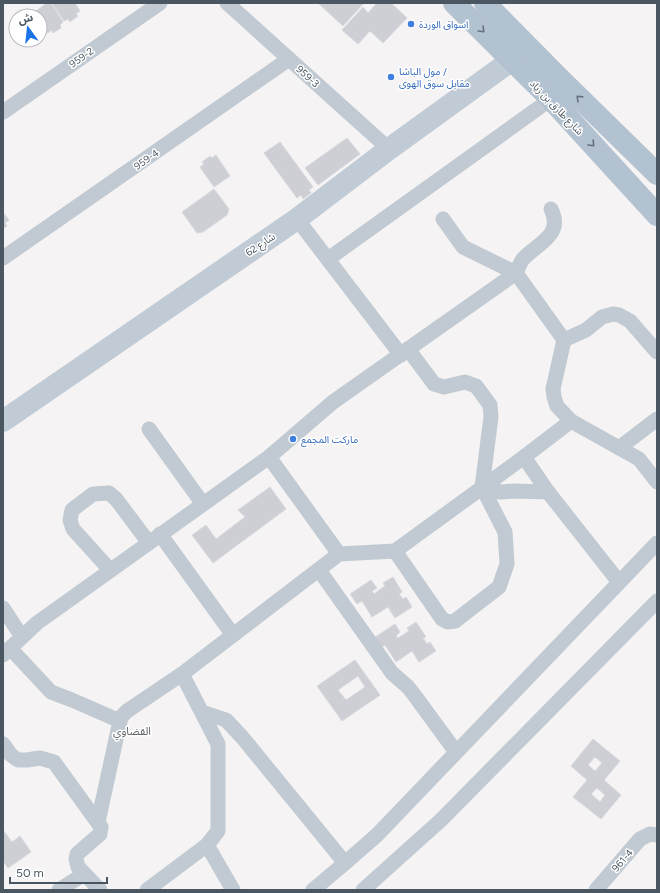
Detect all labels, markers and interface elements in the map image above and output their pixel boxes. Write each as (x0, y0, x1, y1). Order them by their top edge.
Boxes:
north arrow (8, 8, 48, 48)
text: ش (17, 11, 35, 27)
place label: اسواق الوردة (419, 18, 468, 31)
marker: اسواق الوردة (406, 19, 416, 29)
one-way arrow (477, 26, 485, 33)
street label: 959-2 (67, 44, 96, 70)
street label: 959-3 (293, 63, 322, 90)
place label: مول الباشا / مقابل سوق الهوى (399, 65, 470, 90)
marker: مول الباشا / مقابل سوق الهوى (386, 72, 396, 82)
street label: شارع طارق بن زياد (526, 77, 586, 138)
one-way arrow (576, 95, 584, 103)
one-way arrow (587, 139, 595, 147)
street label: 959-4 (131, 146, 161, 173)
street label: شارع 62 (243, 230, 278, 260)
place label: ماركت المجمع (301, 433, 358, 447)
marker: ماركت المجمع (288, 434, 298, 444)
district label: القضاوي (113, 725, 151, 741)
street label: 961-4 (609, 846, 636, 874)
scale bar (10, 859, 107, 885)
text: 50 m (16, 866, 44, 880)

